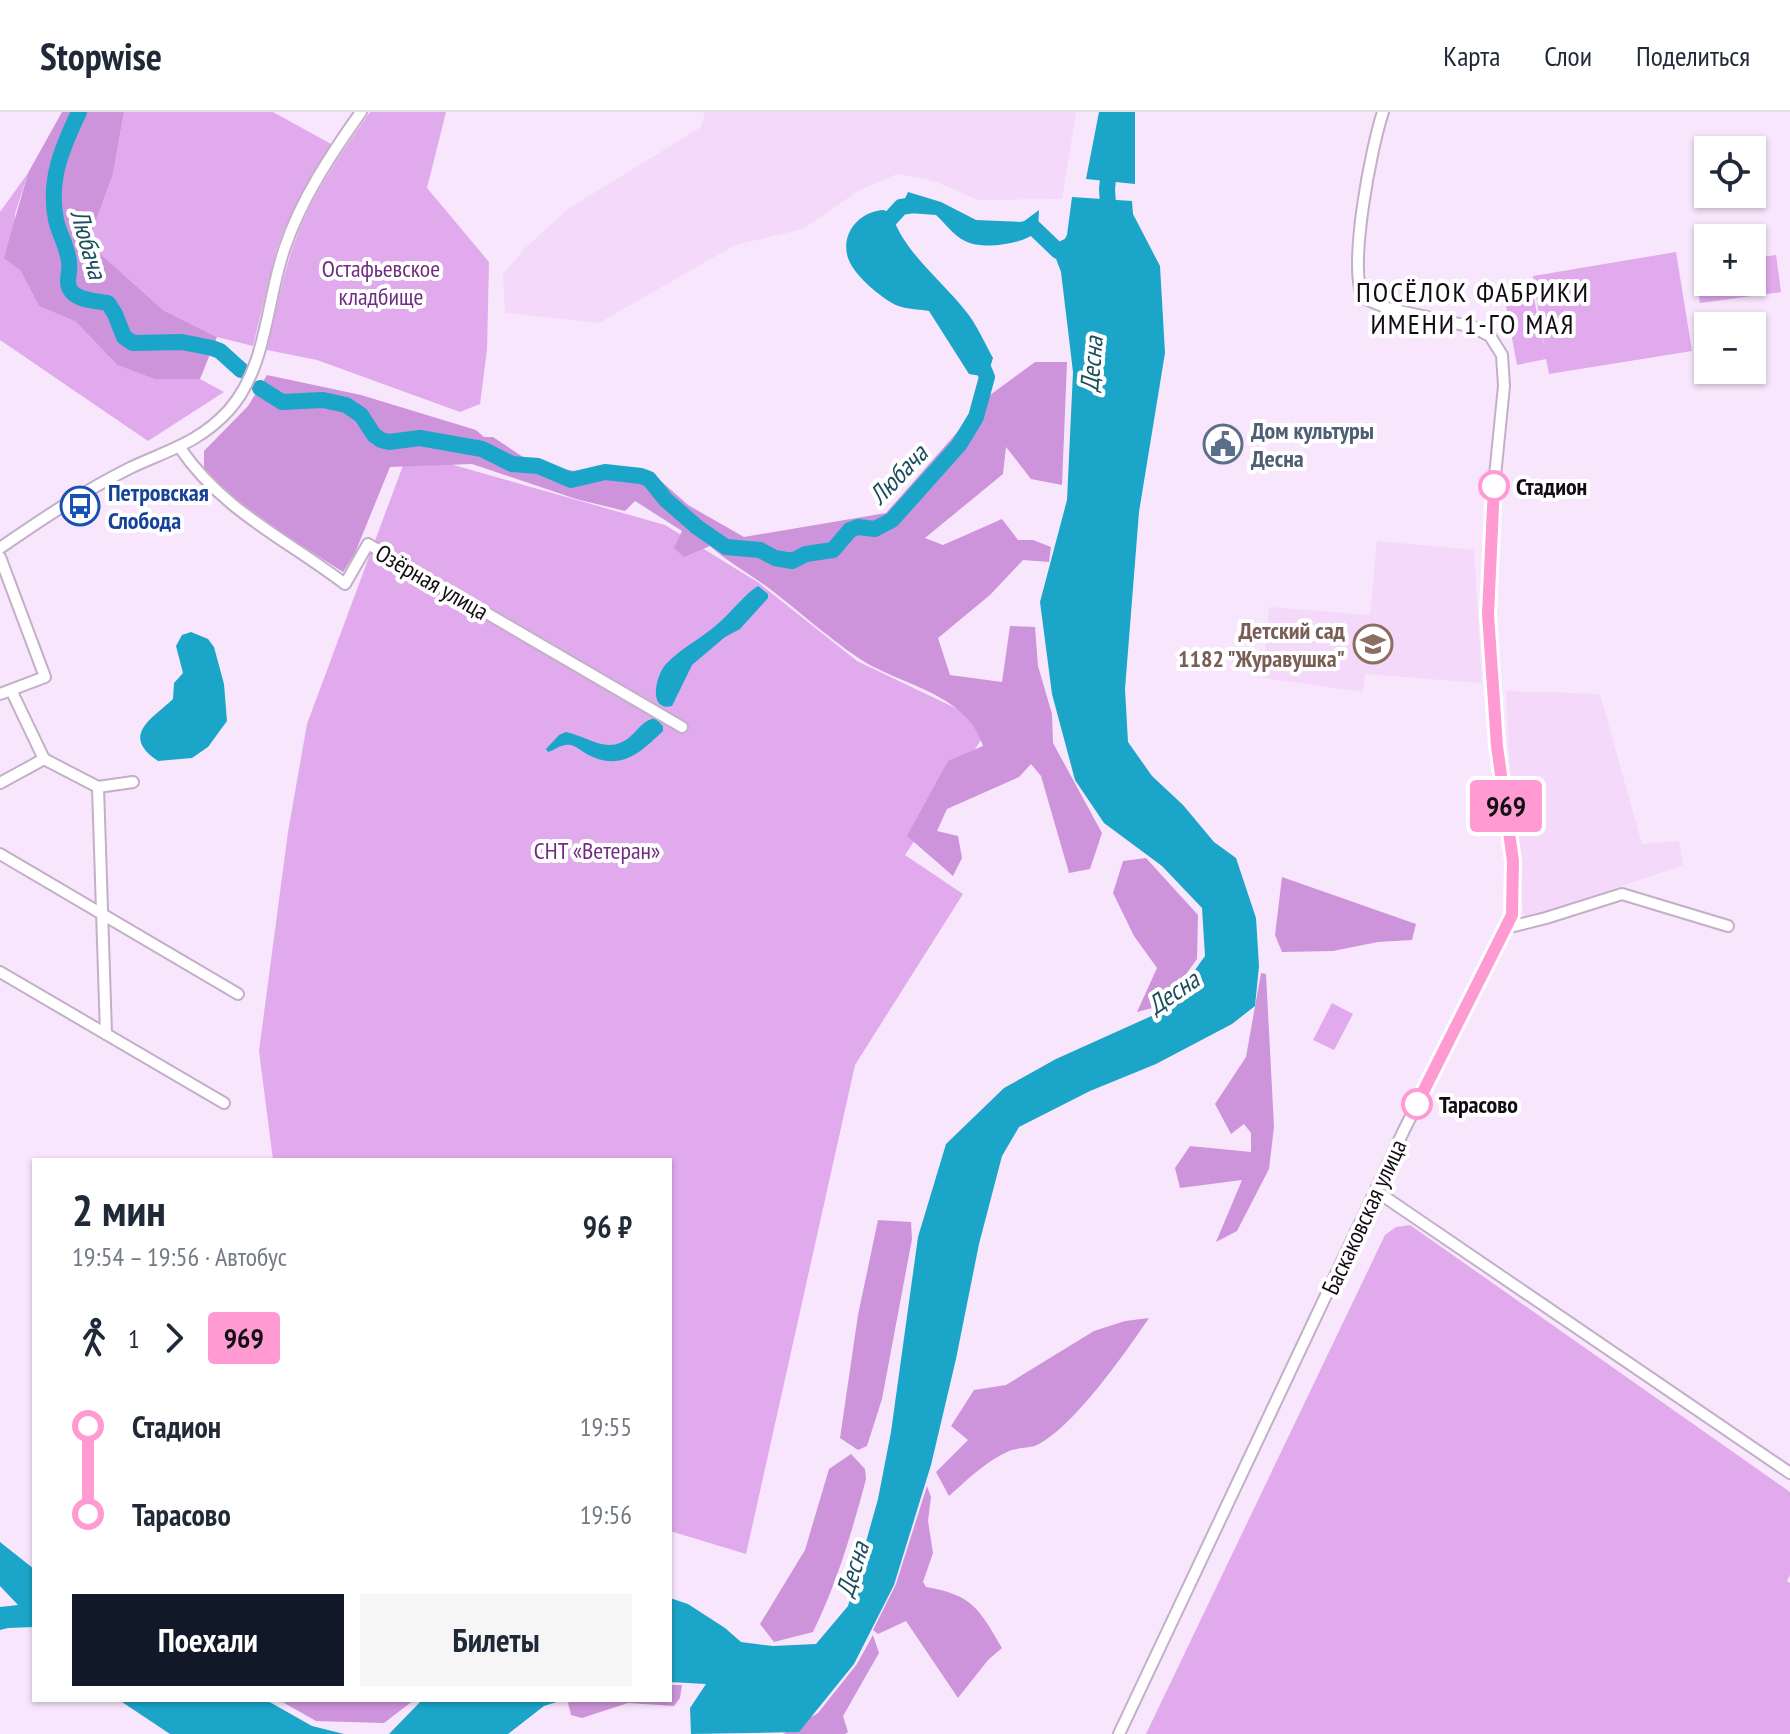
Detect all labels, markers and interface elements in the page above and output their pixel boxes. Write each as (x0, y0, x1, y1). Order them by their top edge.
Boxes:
text: Stopwise (40, 31, 162, 80)
text: Карта (1443, 37, 1500, 74)
text: Слои (1544, 37, 1592, 74)
text: Поделиться (1636, 37, 1750, 74)
map controls (1694, 136, 1766, 384)
button: locate (1694, 136, 1766, 208)
water label: Любача (63, 205, 115, 284)
button: + (1694, 224, 1766, 296)
park label: Остафьевское кладбище (322, 253, 440, 312)
district label: ПОСЁЛОК ФАБРИКИ ИМЕНИ 1-ГО МАЯ (1356, 273, 1590, 342)
button: − (1694, 312, 1766, 384)
water label: Десна (1072, 334, 1110, 394)
place label: Дом культуры Десна (1251, 415, 1374, 474)
public building icon: Дом культуры Десна (1202, 423, 1244, 465)
water label: Любача (861, 436, 935, 512)
marker: Стадион (1479, 471, 1509, 501)
place label: Стадион (1516, 471, 1587, 502)
place label: Петровская Слобода (108, 477, 209, 536)
bus stop icon: Петровская Слобода (59, 485, 101, 527)
street label: Озёрная улица (370, 537, 494, 627)
place label: Детский сад 1182 "Журавушка" (1178, 615, 1346, 674)
school or university icon: Детский сад 1182 "Журавушка" (1352, 623, 1394, 665)
line badge: 969 (1460, 780, 1552, 832)
text: 969 (1486, 787, 1526, 824)
park label: СНТ «Ветеран» (534, 835, 660, 866)
water label: Десна (1140, 962, 1206, 1022)
marker: Тарасово (1402, 1089, 1432, 1119)
place label: Тарасово (1439, 1089, 1518, 1120)
street label: Баскаковская улица (1315, 1134, 1413, 1300)
text: 2 мин (72, 1181, 166, 1238)
text: 96 ₽ (583, 1207, 632, 1246)
text: 19:54 – 19:56 · Автобус (72, 1240, 287, 1273)
icon: walk (72, 1316, 116, 1360)
icon: forward (152, 1316, 196, 1360)
text: 969 (224, 1319, 264, 1356)
text: 1 (128, 1322, 140, 1355)
text: Стадион (132, 1407, 221, 1446)
text: 19:55 (580, 1410, 632, 1443)
text: Тарасово (132, 1495, 231, 1534)
text: 19:56 (580, 1498, 632, 1531)
water label: Десна (827, 1536, 877, 1601)
button: Поехали (72, 1594, 344, 1686)
button: Билеты (360, 1594, 632, 1686)

